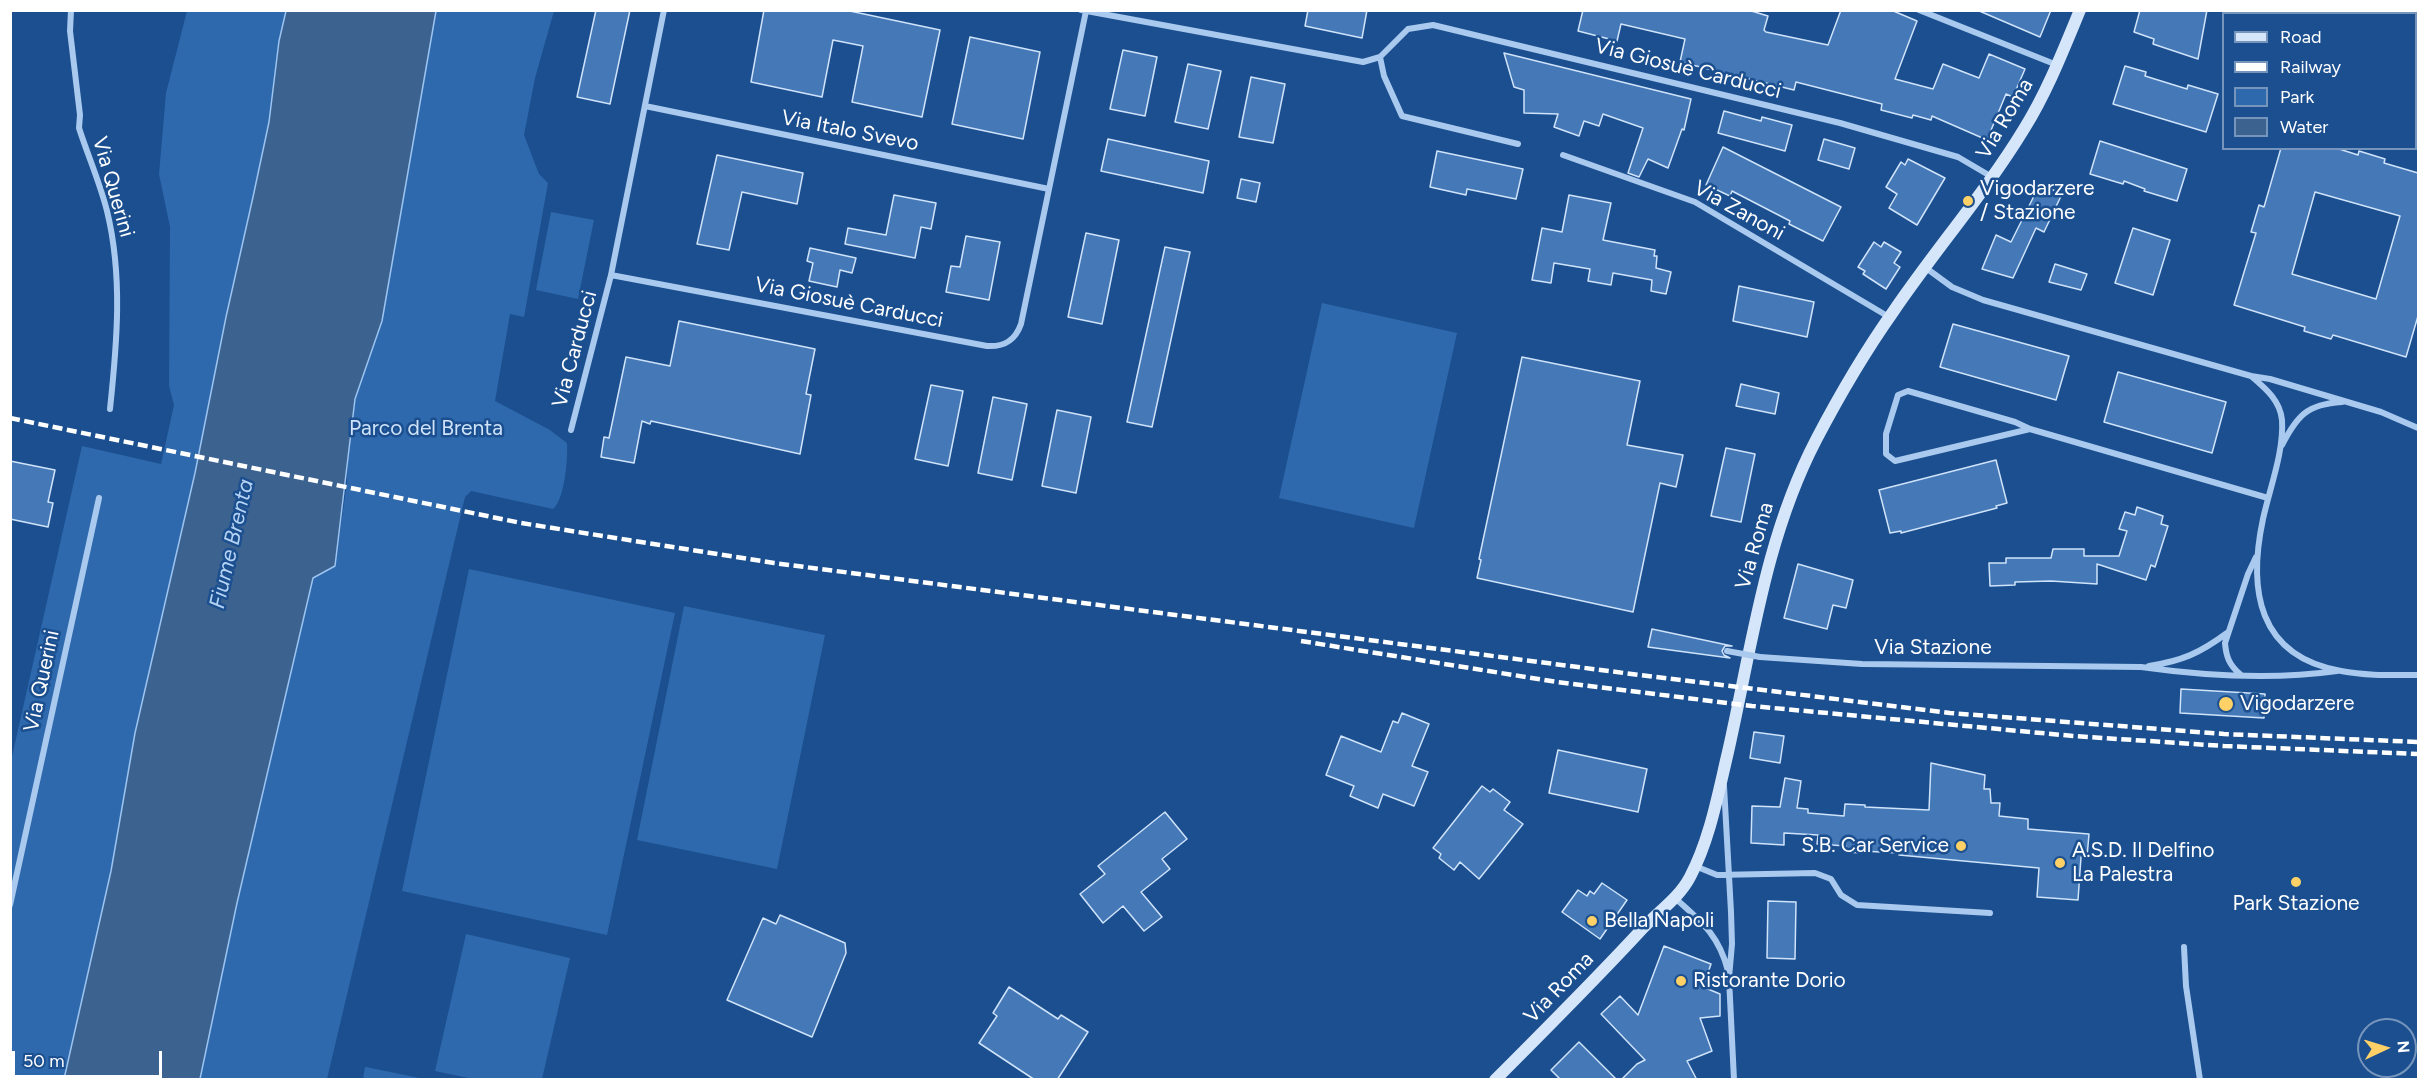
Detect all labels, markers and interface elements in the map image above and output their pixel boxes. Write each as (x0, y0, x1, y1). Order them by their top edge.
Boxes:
legend (2222, 12, 2417, 150)
text: Road (2280, 26, 2321, 48)
street label: Via Giosuè Carducci (1592, 34, 1784, 104)
text: Railway (2280, 56, 2341, 78)
street label: Via Roma (1971, 74, 2039, 164)
text: Park (2280, 86, 2314, 108)
street label: Via Italo Svevo (779, 105, 921, 157)
text: Water (2280, 116, 2328, 138)
street label: Via Querini (87, 134, 139, 240)
street label: Via Zanoni (1689, 176, 1789, 246)
place label: Vigodarzere / Stazione (1980, 176, 2094, 226)
marker: Vigodarzere / Stazione (1961, 194, 1975, 208)
street label: Via Giosuè Carducci (753, 272, 945, 334)
street label: Via Carducci (547, 288, 603, 410)
park label: Parco del Brenta (349, 416, 503, 442)
water label: Fiume Brenta (204, 477, 260, 611)
street label: Via Roma (1731, 500, 1779, 592)
street label: Via Querini (19, 628, 65, 734)
street label: Via Stazione (1874, 635, 1992, 661)
place label: Vigodarzere (2240, 691, 2354, 717)
marker: Vigodarzere (2217, 695, 2235, 713)
place label: S.B. Car Service (1801, 833, 1949, 859)
place label: A.S.D. Il Delfino La Palestra (2072, 838, 2214, 888)
marker: S.B. Car Service (1954, 839, 1968, 853)
marker: A.S.D. Il Delfino La Palestra (2053, 856, 2067, 870)
marker: Park Stazione (2289, 875, 2303, 889)
place label: Park Stazione (2232, 891, 2360, 917)
place label: Bella Napoli (1604, 908, 1714, 934)
marker: Bella Napoli (1585, 914, 1599, 928)
street label: Via Roma (1519, 947, 1599, 1029)
place label: Ristorante Dorio (1693, 968, 1846, 994)
marker: Ristorante Dorio (1674, 974, 1688, 988)
north arrow (2357, 1018, 2417, 1078)
scale bar (15, 1039, 165, 1077)
text: N (2394, 1040, 2413, 1054)
text: 50 m (23, 1050, 65, 1072)

